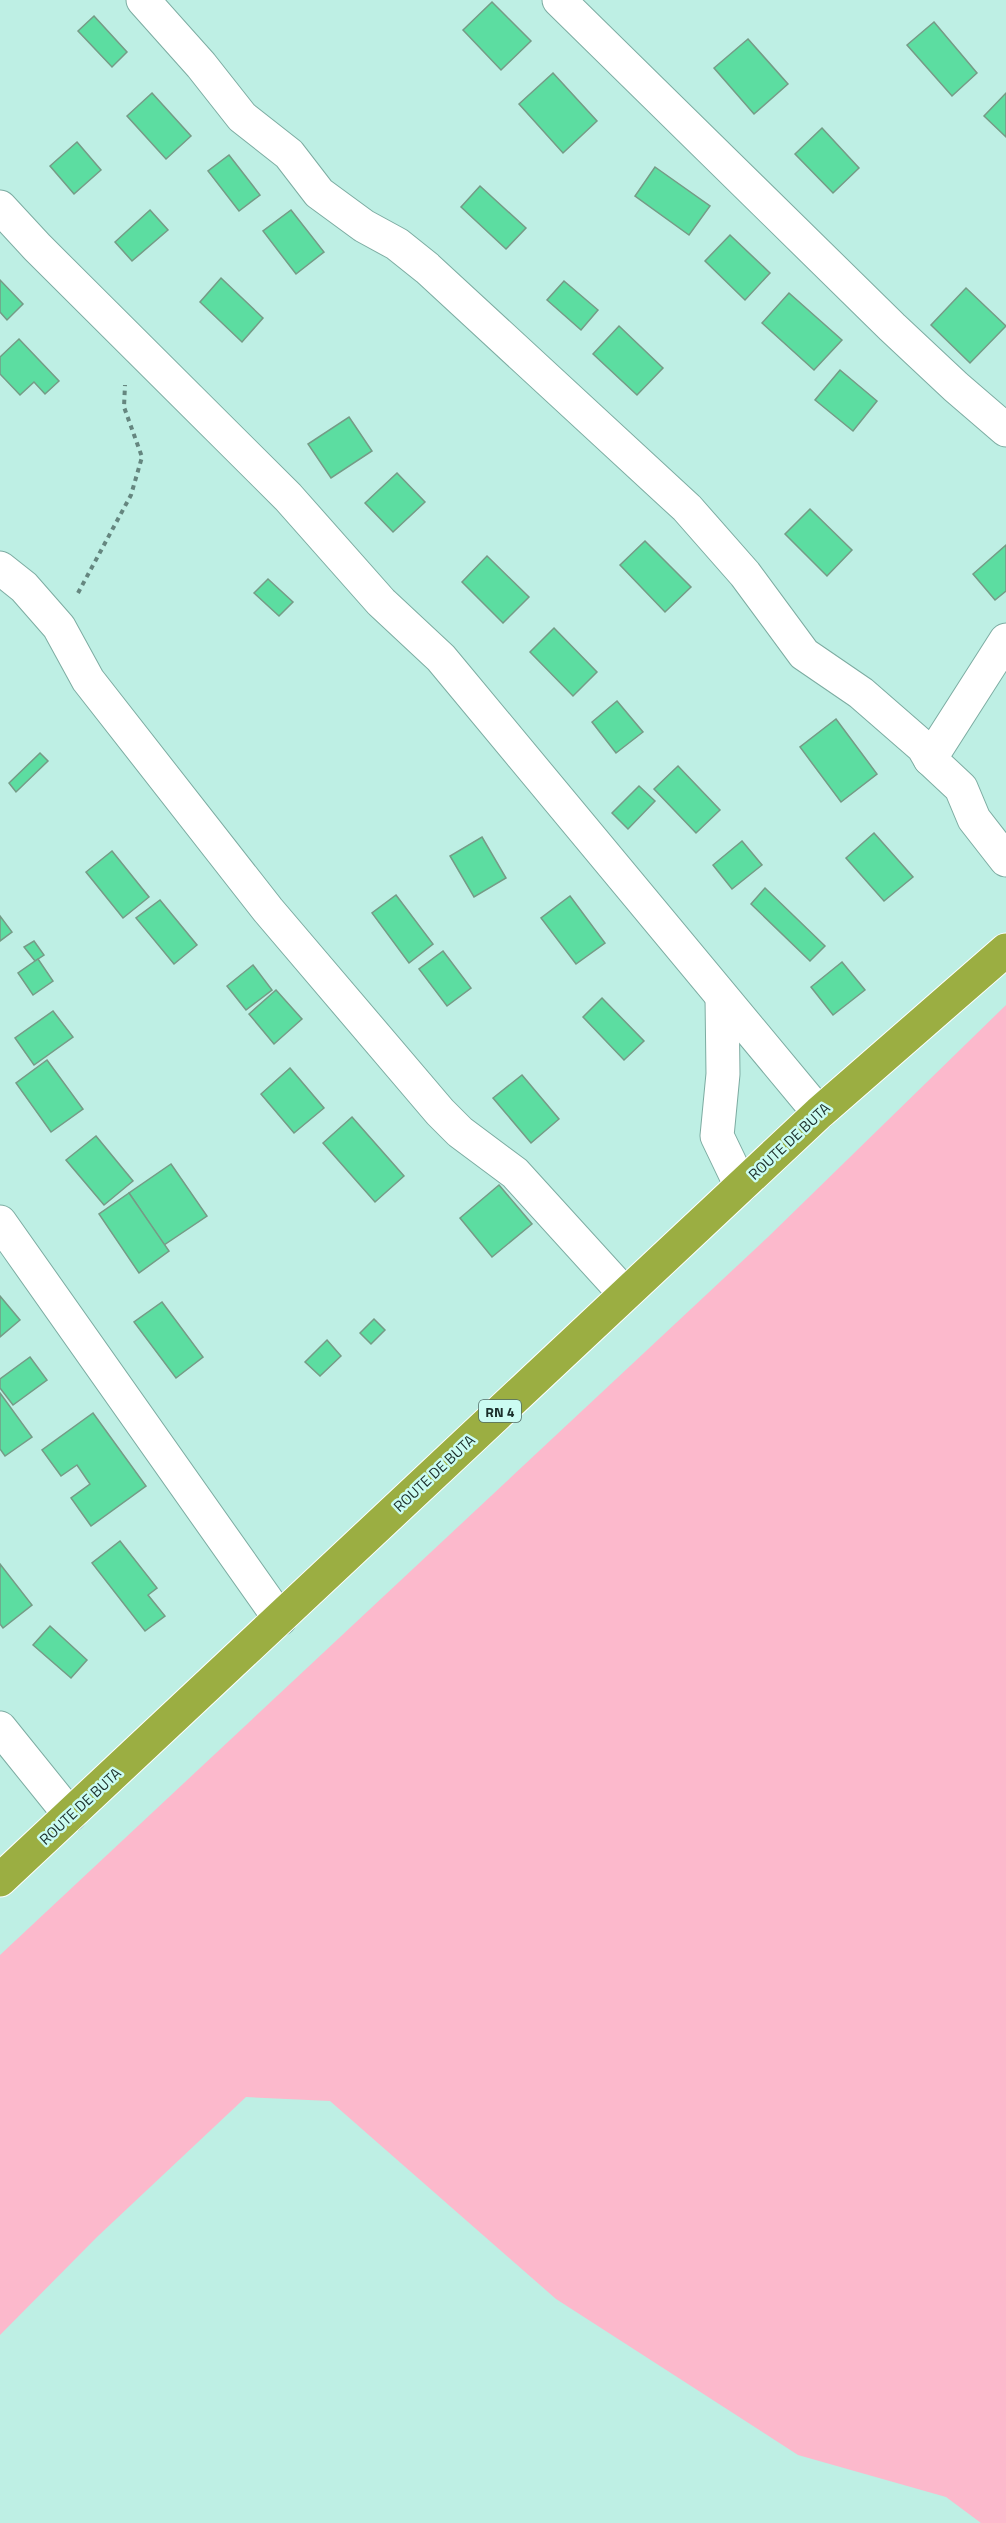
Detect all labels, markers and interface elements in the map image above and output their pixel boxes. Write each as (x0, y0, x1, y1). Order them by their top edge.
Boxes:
street label: ROUTE DE BUTA (743, 1097, 835, 1185)
road number: RN 4 (479, 1400, 521, 1422)
street label: ROUTE DE BUTA (388, 1429, 480, 1517)
street label: ROUTE DE BUTA (34, 1762, 126, 1850)

